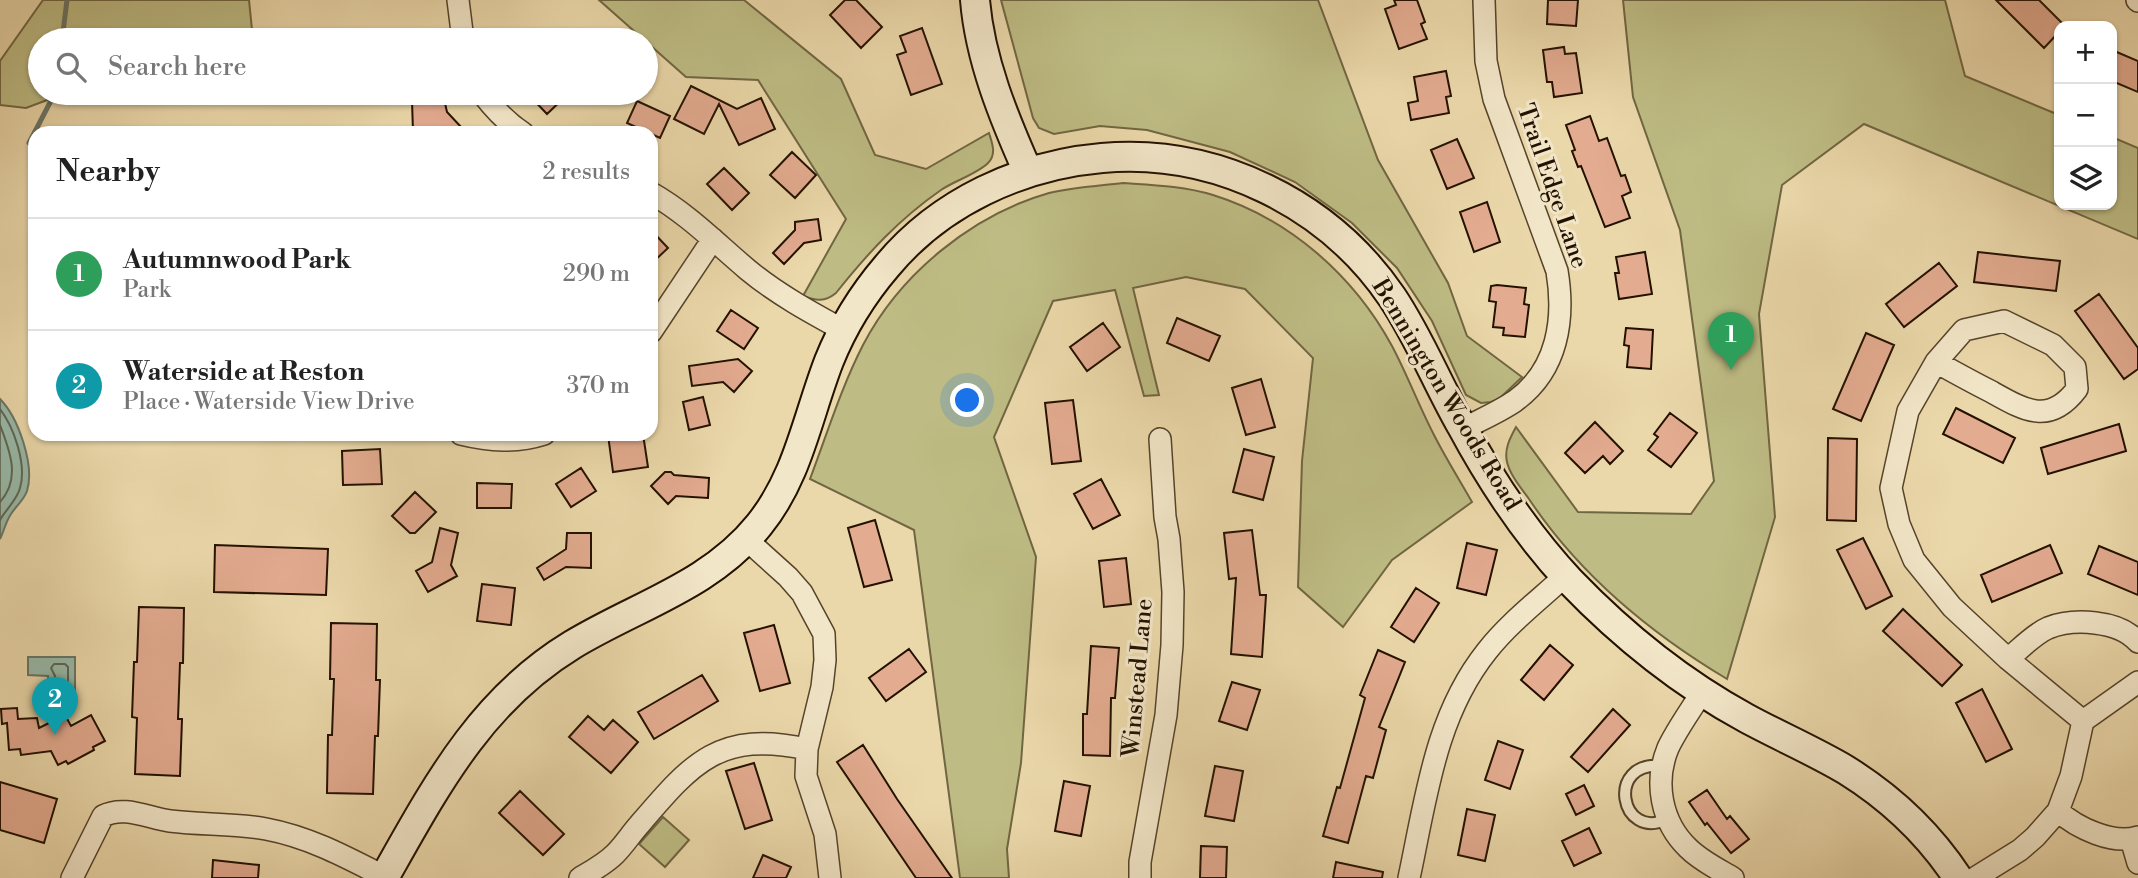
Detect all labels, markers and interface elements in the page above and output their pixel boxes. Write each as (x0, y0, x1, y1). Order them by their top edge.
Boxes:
map controls (2054, 21, 2117, 210)
button: + (2054, 21, 2117, 84)
search box (28, 28, 658, 105)
icon: search (52, 48, 90, 86)
text: Search here (108, 51, 247, 83)
button: − (2054, 84, 2117, 147)
street label: Trail Edge Lane (1510, 100, 1594, 272)
button: layers (2054, 147, 2117, 210)
text: Nearby (56, 153, 160, 191)
text: 2 results (543, 158, 630, 186)
text: Autumnwood Park (123, 244, 351, 276)
text: 1 (73, 260, 85, 288)
text: 290 m (563, 260, 630, 288)
street label: Bennington Woods Road (1364, 273, 1527, 517)
text: Park (123, 276, 171, 304)
pin: 1 (1708, 312, 1754, 370)
text: Waterside at Reston (123, 356, 364, 388)
text: 2 (72, 372, 86, 400)
text: 370 m (567, 372, 630, 400)
your location (950, 383, 984, 417)
text: Place · Waterside View Drive (123, 388, 415, 416)
street label: Winstead Lane (1116, 597, 1160, 760)
pin: 2 (32, 677, 78, 735)

